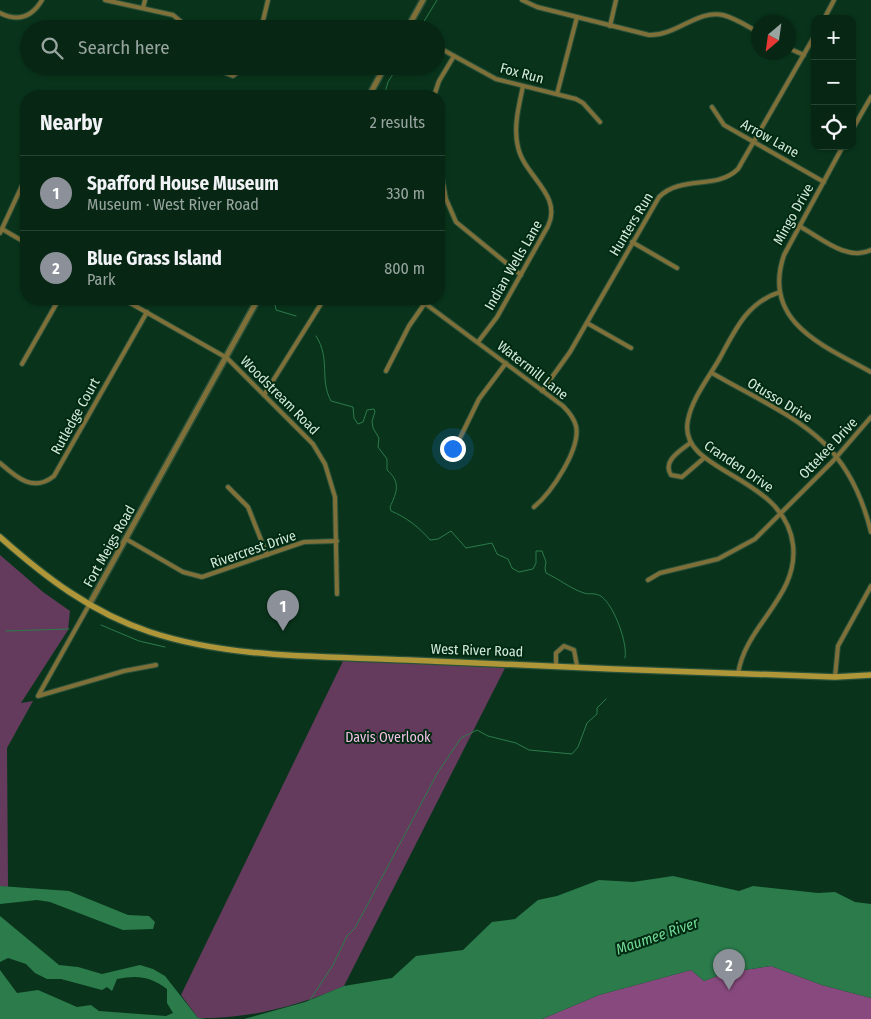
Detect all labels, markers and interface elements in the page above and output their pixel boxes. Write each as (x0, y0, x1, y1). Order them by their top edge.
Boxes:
north arrow (751, 15, 796, 60)
map controls (811, 15, 856, 150)
button: + (811, 15, 856, 60)
search box (20, 20, 445, 75)
icon: search (38, 34, 66, 62)
text: Search here (78, 36, 170, 59)
street label: Fox Run (498, 59, 546, 87)
button: − (811, 60, 856, 105)
button: locate (811, 105, 856, 150)
text: Nearby (40, 110, 102, 136)
text: 2 results (370, 113, 425, 132)
street label: Arrow Lane (738, 116, 802, 161)
text: Spafford House Museum (87, 172, 279, 195)
street label: Mingo Drive (770, 181, 817, 248)
text: 1 (53, 184, 59, 203)
text: 330 m (386, 184, 425, 203)
street label: Hunters Run (606, 190, 657, 259)
text: Museum · West River Road (87, 195, 259, 214)
street label: Indian Wells Lane (481, 217, 546, 313)
text: Blue Grass Island (87, 247, 222, 270)
text: 2 (52, 259, 60, 278)
text: 800 m (384, 259, 425, 278)
text: Park (87, 270, 115, 289)
street label: Watermill Lane (494, 337, 572, 403)
street label: Woodstream Road (237, 352, 323, 438)
street label: Otusso Drive (744, 374, 815, 427)
street label: Rutledge Court (47, 375, 104, 458)
street label: Ottekee Drive (796, 414, 861, 483)
your location (440, 436, 466, 462)
street label: Cranden Drive (701, 437, 777, 496)
street label: Fort Meigs Road (80, 502, 139, 590)
street label: Rivercrest Drive (208, 527, 298, 572)
pin: 1 (267, 590, 299, 631)
street label: West River Road (430, 640, 524, 661)
park label: Davis Overlook (345, 729, 431, 746)
water label: Maumee River (613, 913, 701, 959)
pin: 2 (713, 949, 745, 990)

